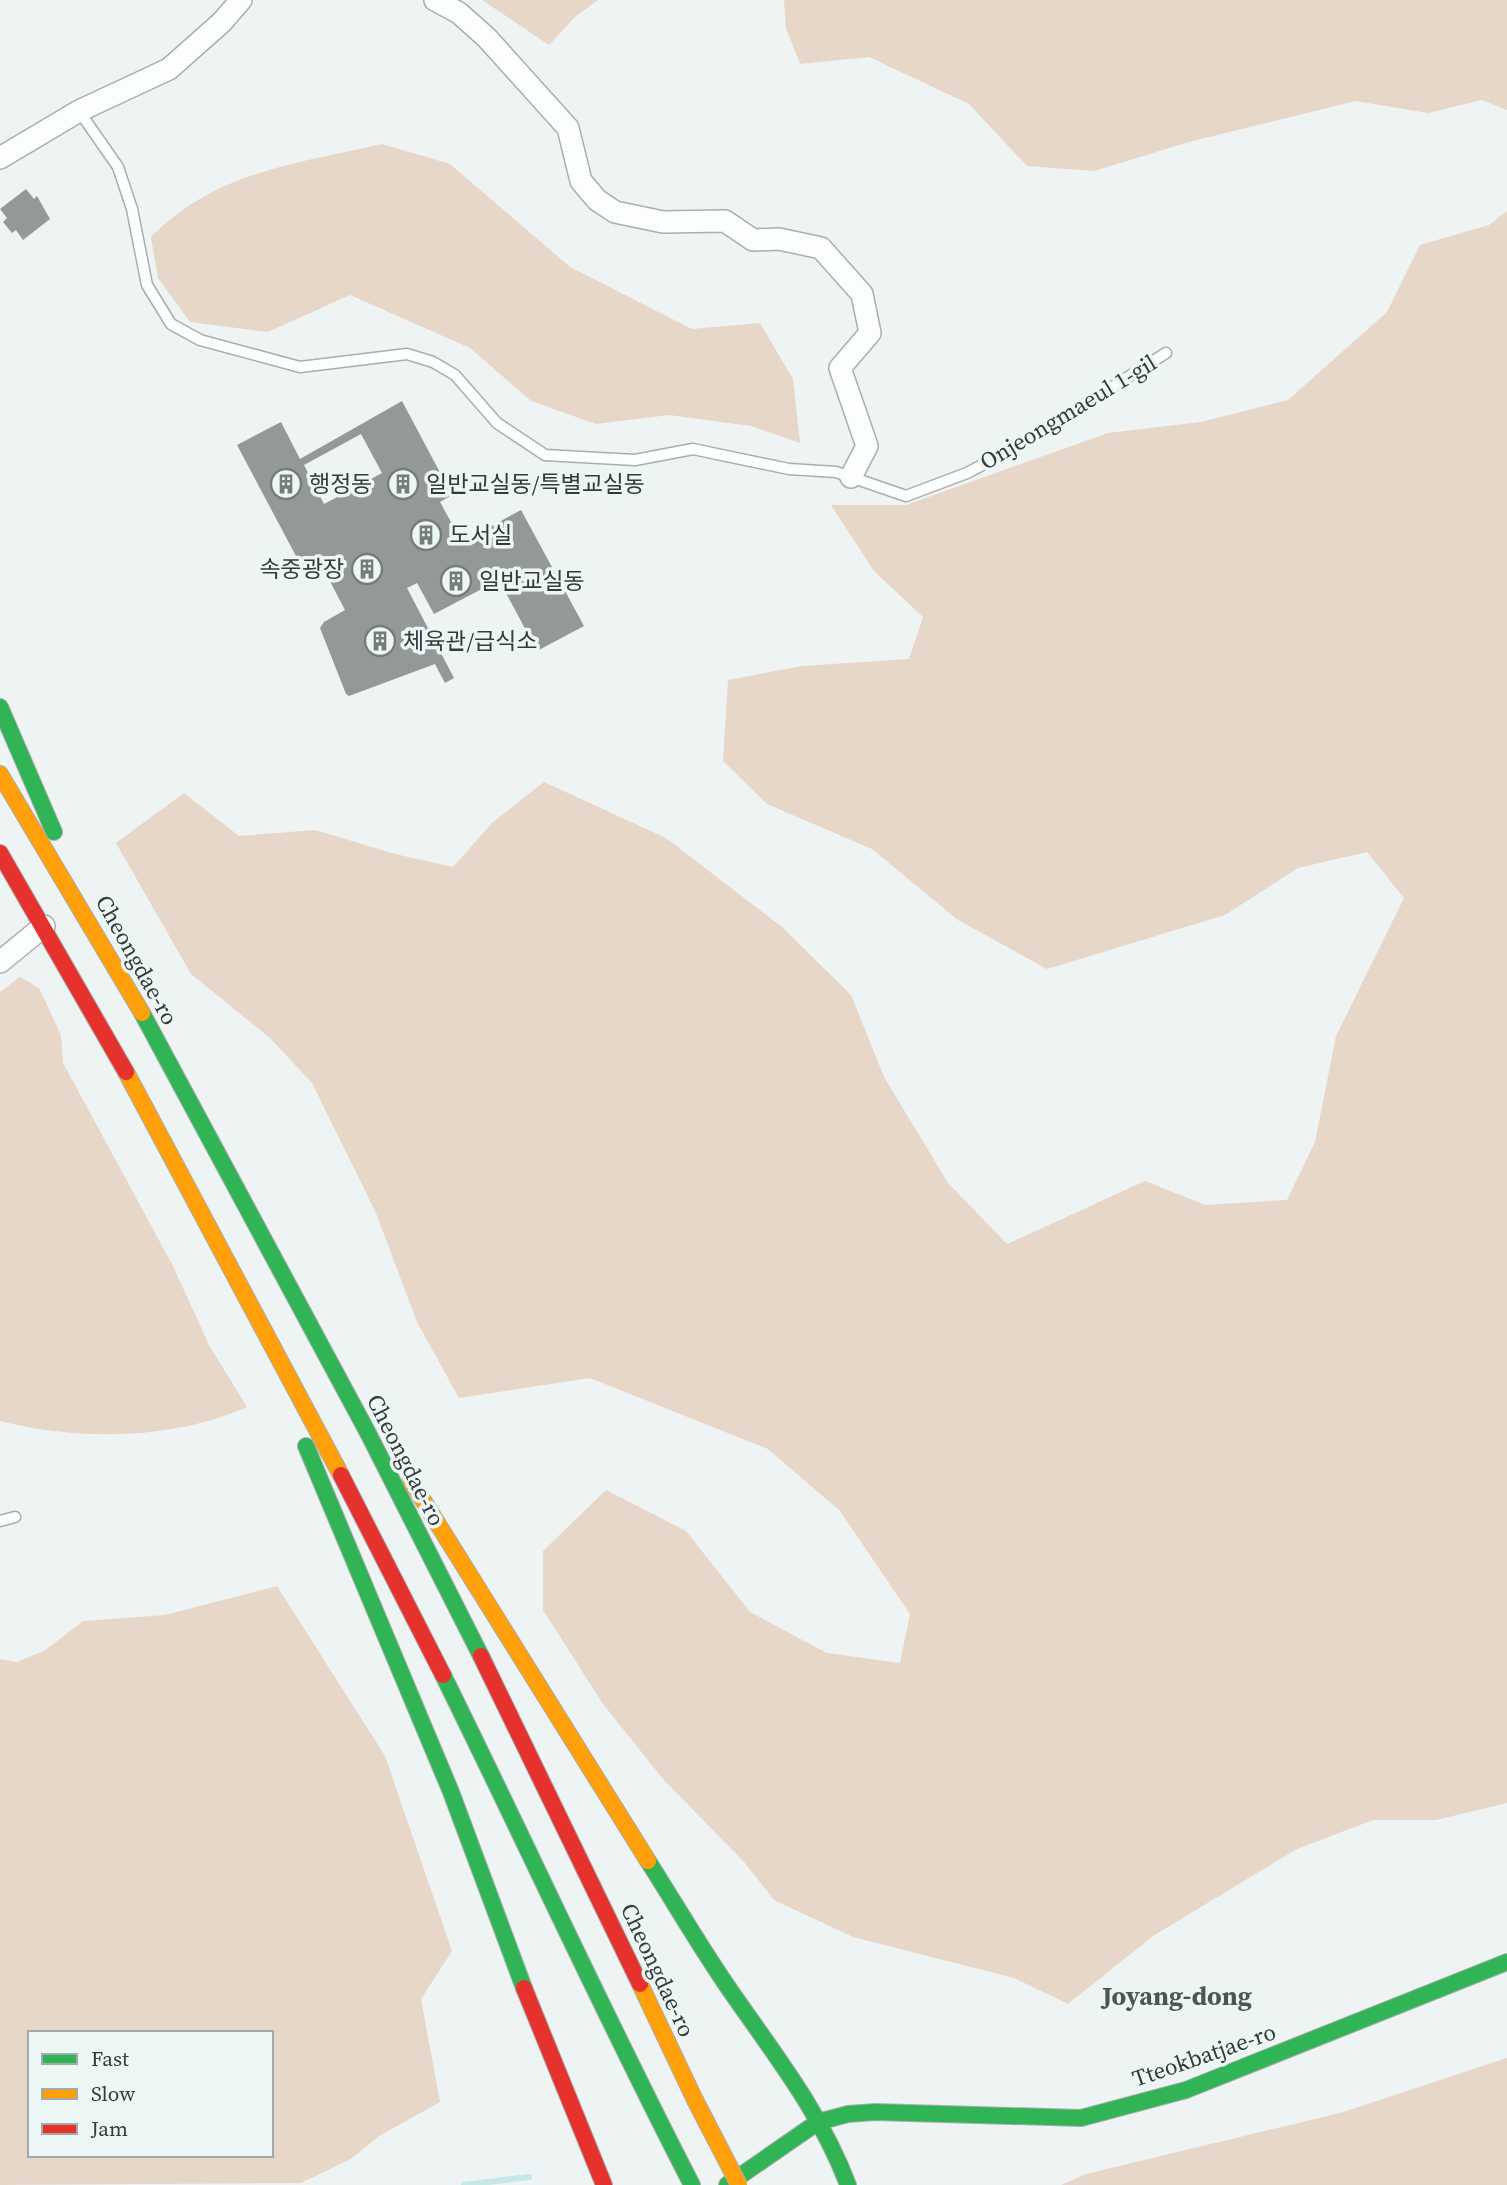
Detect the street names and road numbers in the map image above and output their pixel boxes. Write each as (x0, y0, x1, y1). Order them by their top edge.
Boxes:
street label: Onjeongmaeul 1-gil (974, 346, 1162, 477)
street label: Cheongdae-ro (88, 889, 186, 1031)
street label: Cheongdae-ro (359, 1389, 453, 1531)
street label: Cheongdae-ro (613, 1898, 703, 2042)
street label: Tteokbatjae-ro (1128, 2015, 1280, 2095)

